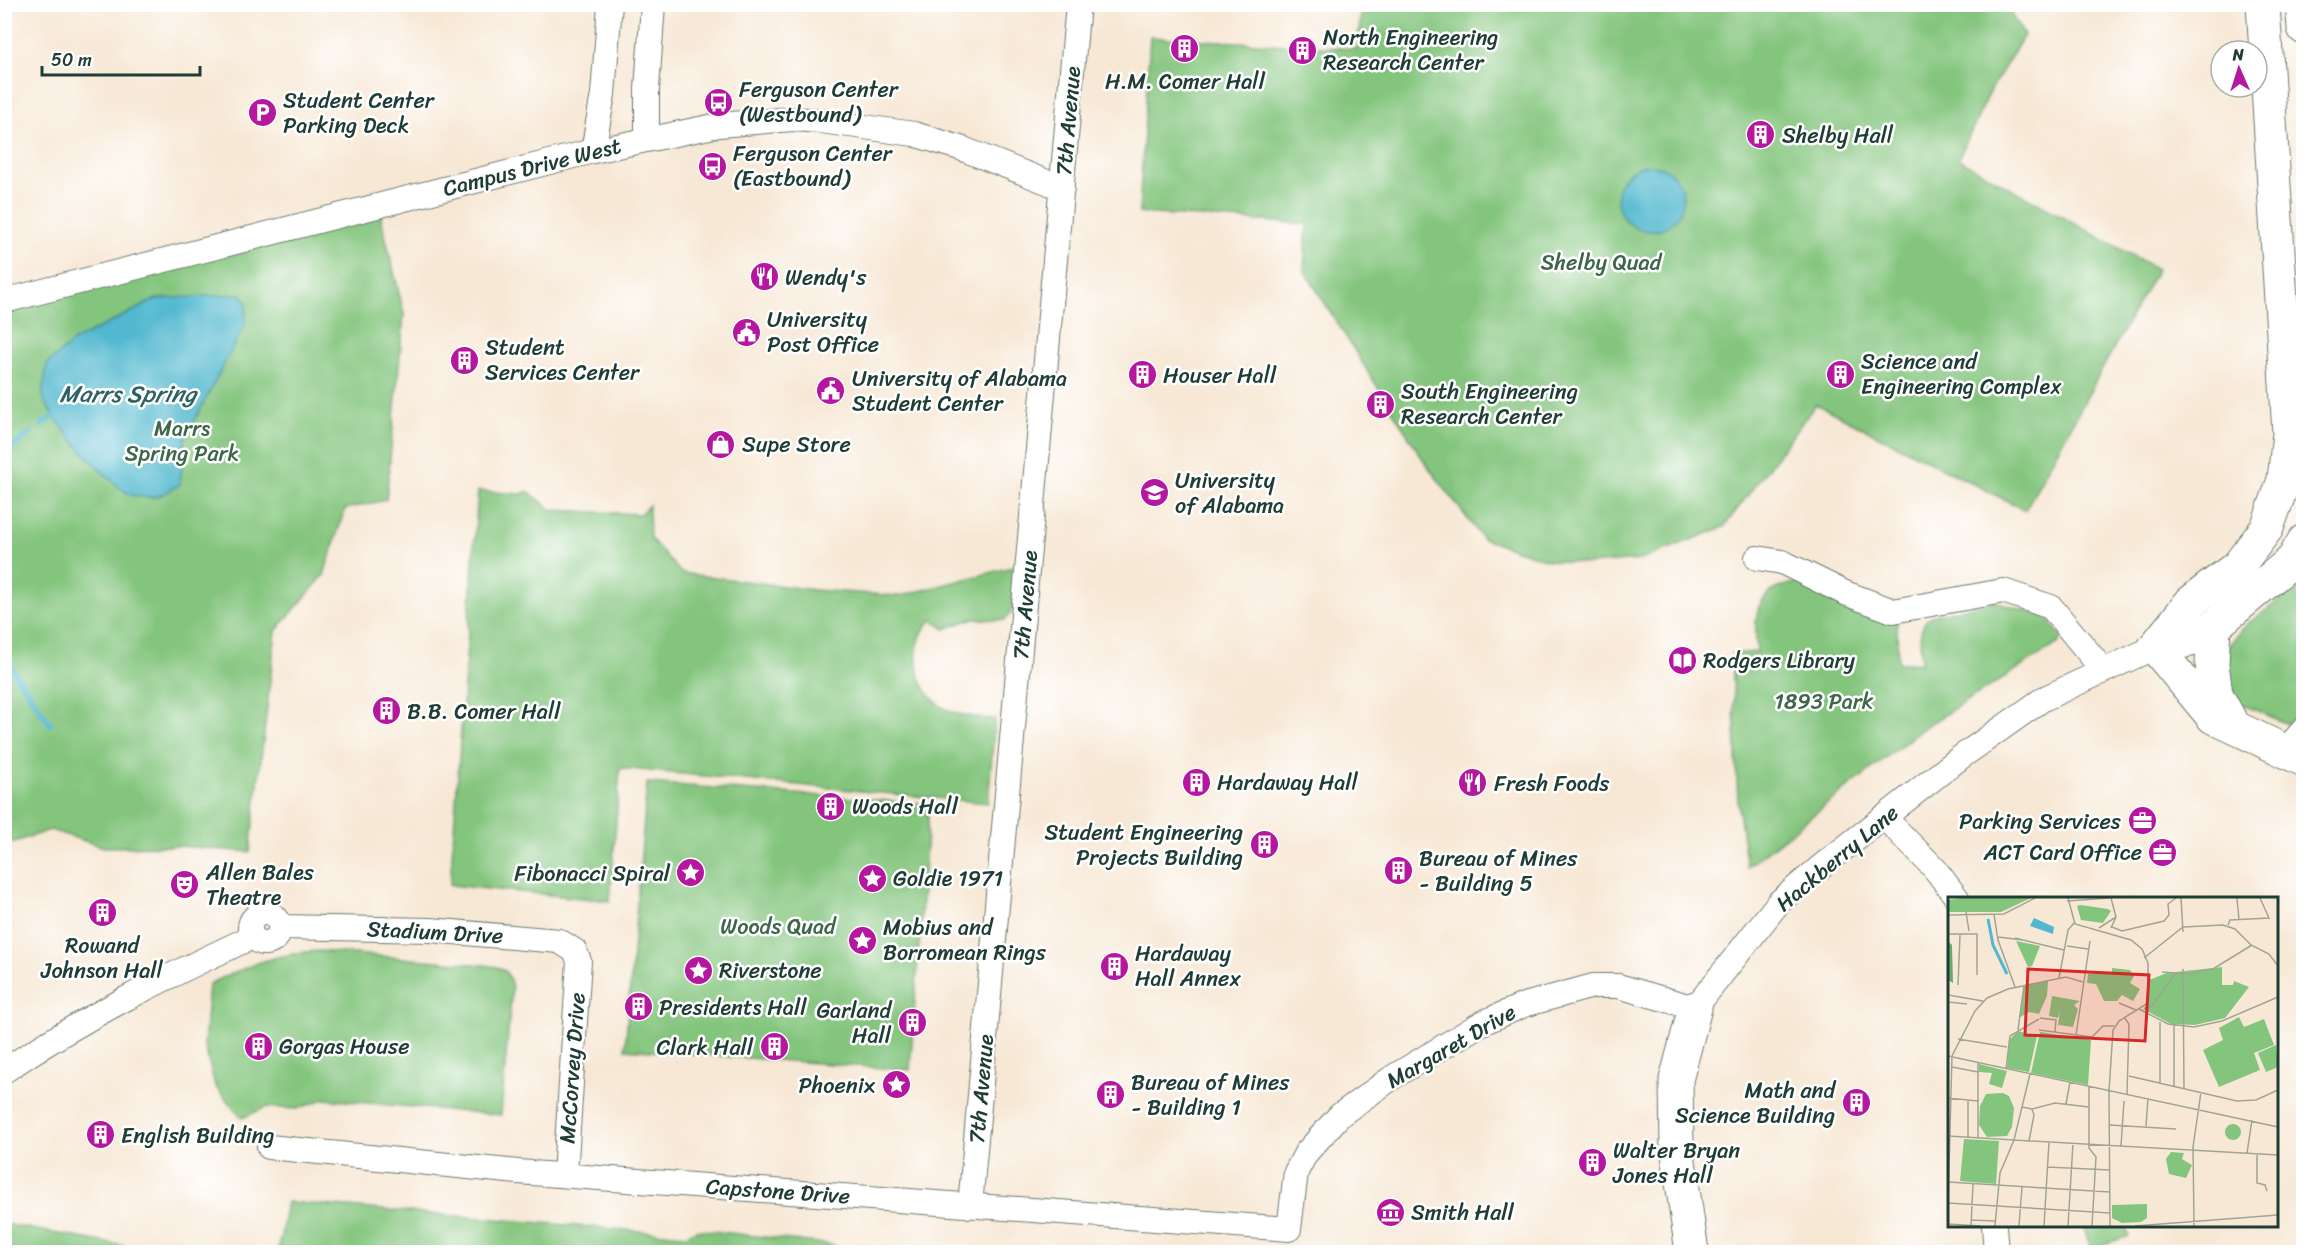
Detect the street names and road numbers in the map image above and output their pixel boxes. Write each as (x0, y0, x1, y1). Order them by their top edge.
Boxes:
street label: 7th Avenue (1044, 64, 1092, 177)
street label: Campus Drive West (439, 126, 626, 208)
street label: 7th Avenue (1001, 548, 1049, 661)
street label: Hackberry Lane (1766, 794, 1908, 922)
street label: Stadium Drive (366, 909, 504, 955)
street label: McCorvey Drive (547, 991, 597, 1145)
street label: Margaret Drive (1378, 993, 1524, 1099)
street label: 7th Avenue (957, 1032, 1005, 1145)
street label: Capstone Drive (705, 1167, 851, 1215)

